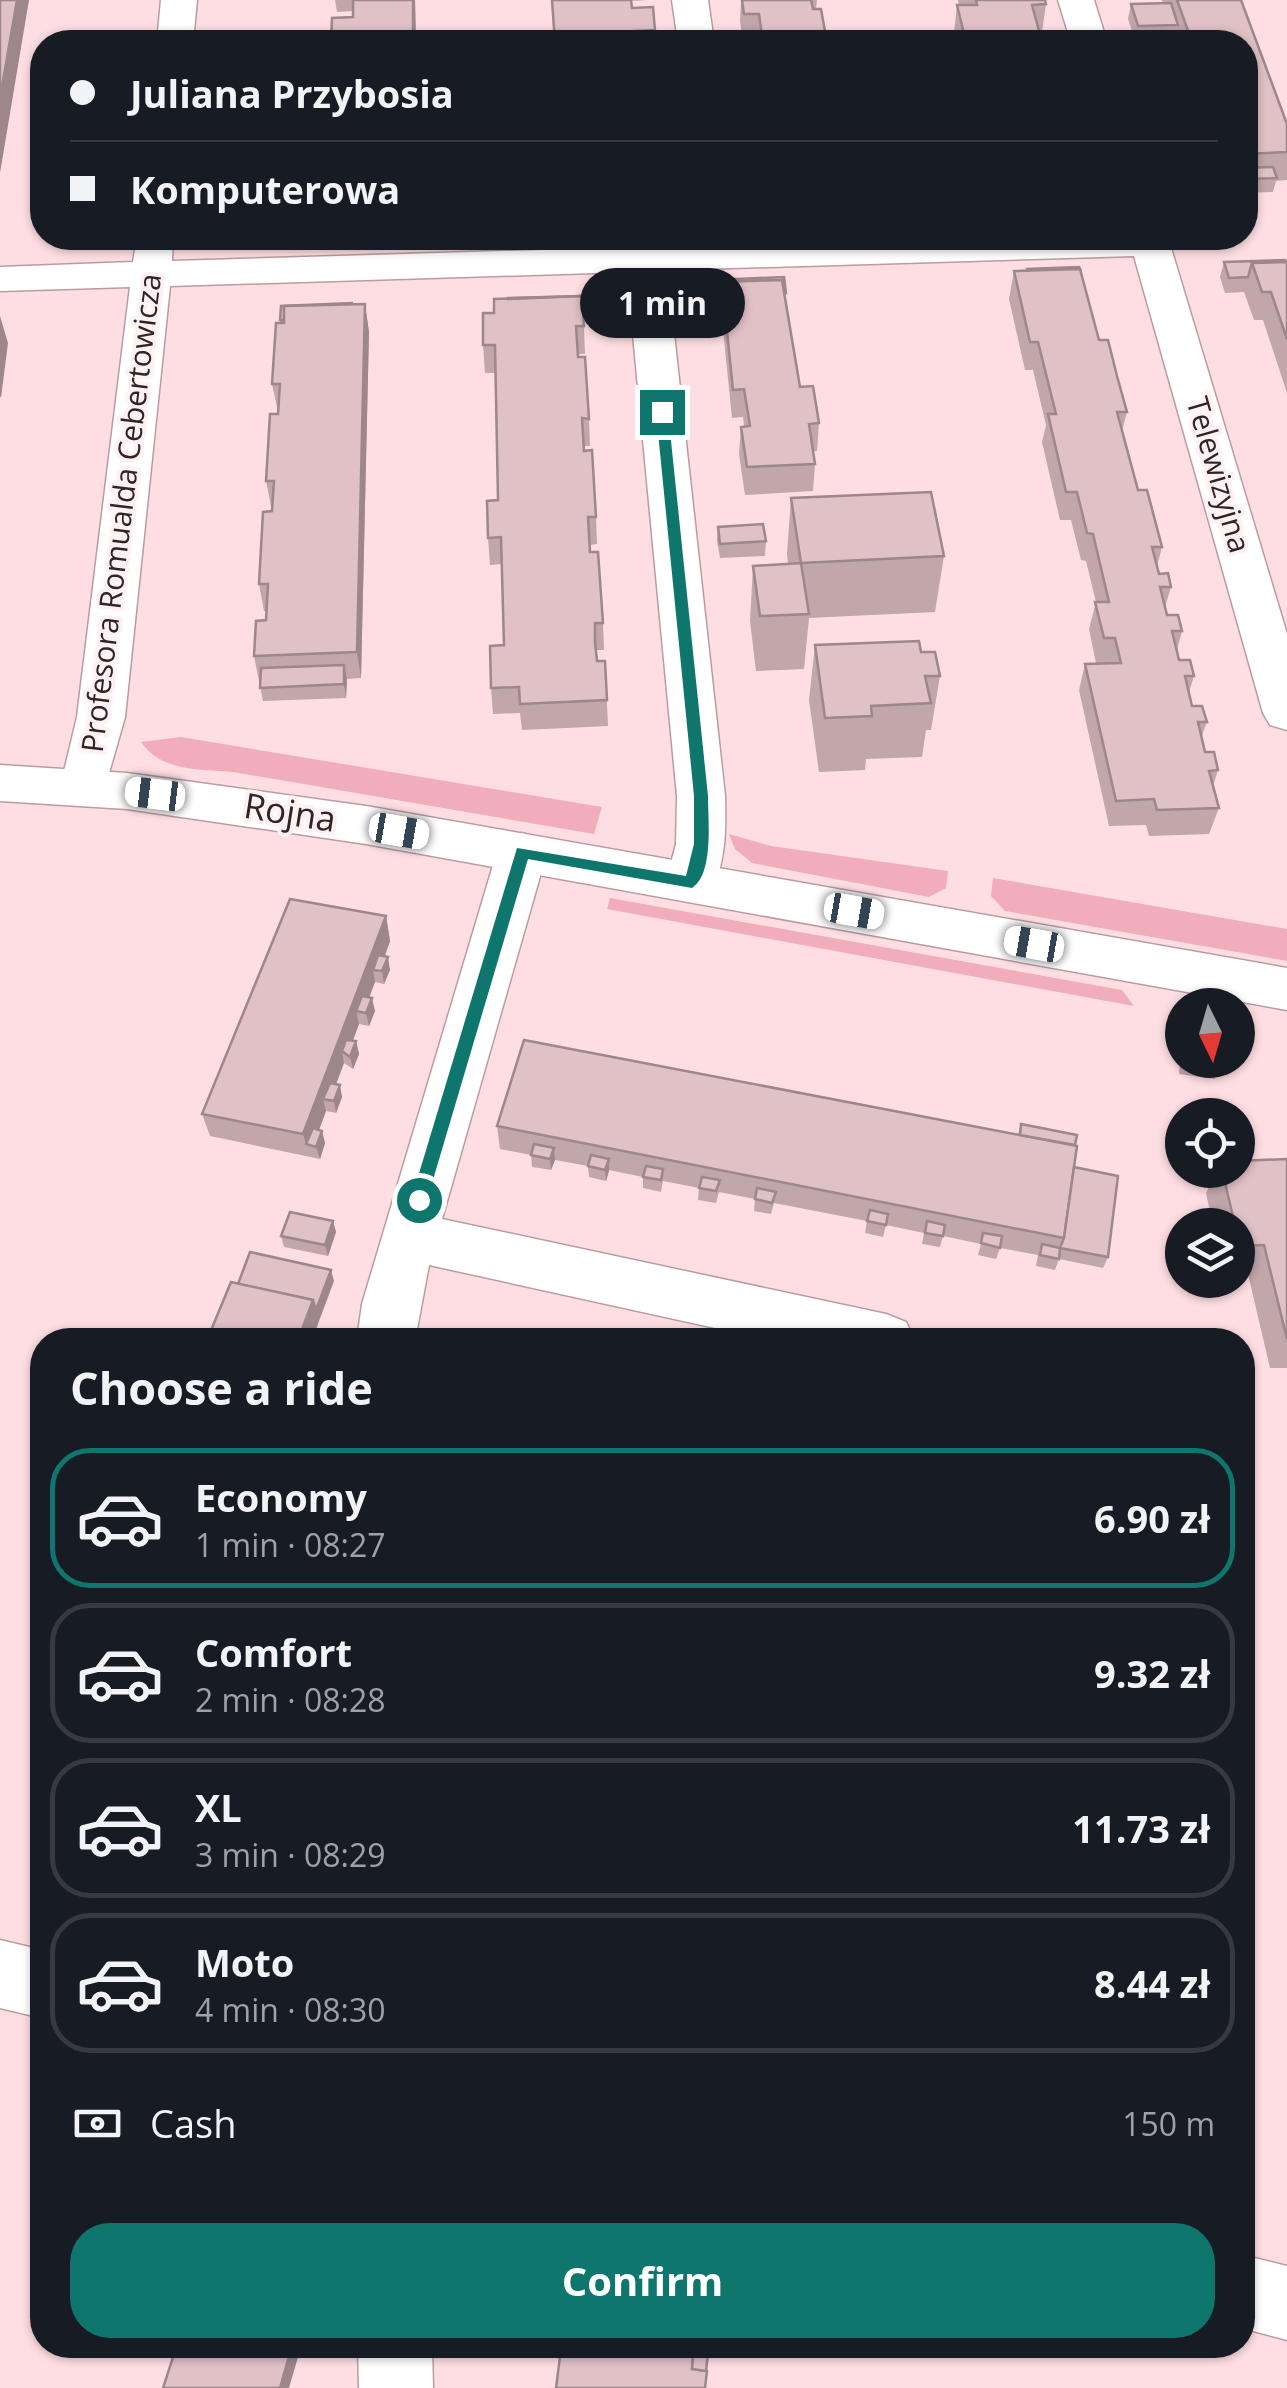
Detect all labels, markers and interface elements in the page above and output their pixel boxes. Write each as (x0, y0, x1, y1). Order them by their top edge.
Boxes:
text: Juliana Przybosia (130, 67, 454, 119)
text: Komputerowa (130, 163, 400, 215)
callout: 1 min (580, 267, 744, 337)
street label: Profesora Romualda Cebertowicza (71, 271, 170, 755)
text: 1 min (618, 281, 707, 324)
route end (640, 390, 685, 435)
street label: Telewizyjna (1178, 392, 1261, 557)
car (123, 775, 187, 813)
street label: Rojna (241, 781, 340, 842)
car (367, 811, 431, 851)
car (822, 891, 886, 931)
car (1002, 924, 1066, 964)
north arrow (1165, 988, 1255, 1078)
map controls (1165, 988, 1255, 1298)
button: locate (1165, 1098, 1255, 1188)
route start (397, 1178, 442, 1223)
button: layers (1165, 1208, 1255, 1298)
text: Choose a ride (70, 1357, 373, 1418)
text: Economy (195, 1471, 367, 1523)
icon: car (75, 1473, 165, 1563)
text: 6.90 zł (1094, 1492, 1210, 1544)
text: 1 min · 08:27 (195, 1523, 386, 1566)
text: Comfort (195, 1626, 352, 1678)
icon: car (75, 1628, 165, 1718)
text: 9.32 zł (1094, 1647, 1210, 1699)
text: 2 min · 08:28 (195, 1678, 386, 1721)
text: XL (195, 1781, 242, 1833)
icon: car (75, 1783, 165, 1873)
text: 11.73 zł (1072, 1802, 1210, 1854)
text: 3 min · 08:29 (195, 1833, 386, 1876)
text: Moto (195, 1936, 294, 1988)
icon: car (75, 1938, 165, 2028)
text: 8.44 zł (1094, 1957, 1210, 2009)
text: 4 min · 08:30 (195, 1988, 386, 2031)
icon: cash (70, 2096, 125, 2151)
text: Cash (150, 2097, 236, 2149)
text: 150 m (1122, 2102, 1215, 2145)
button: Confirm (70, 2223, 1215, 2338)

